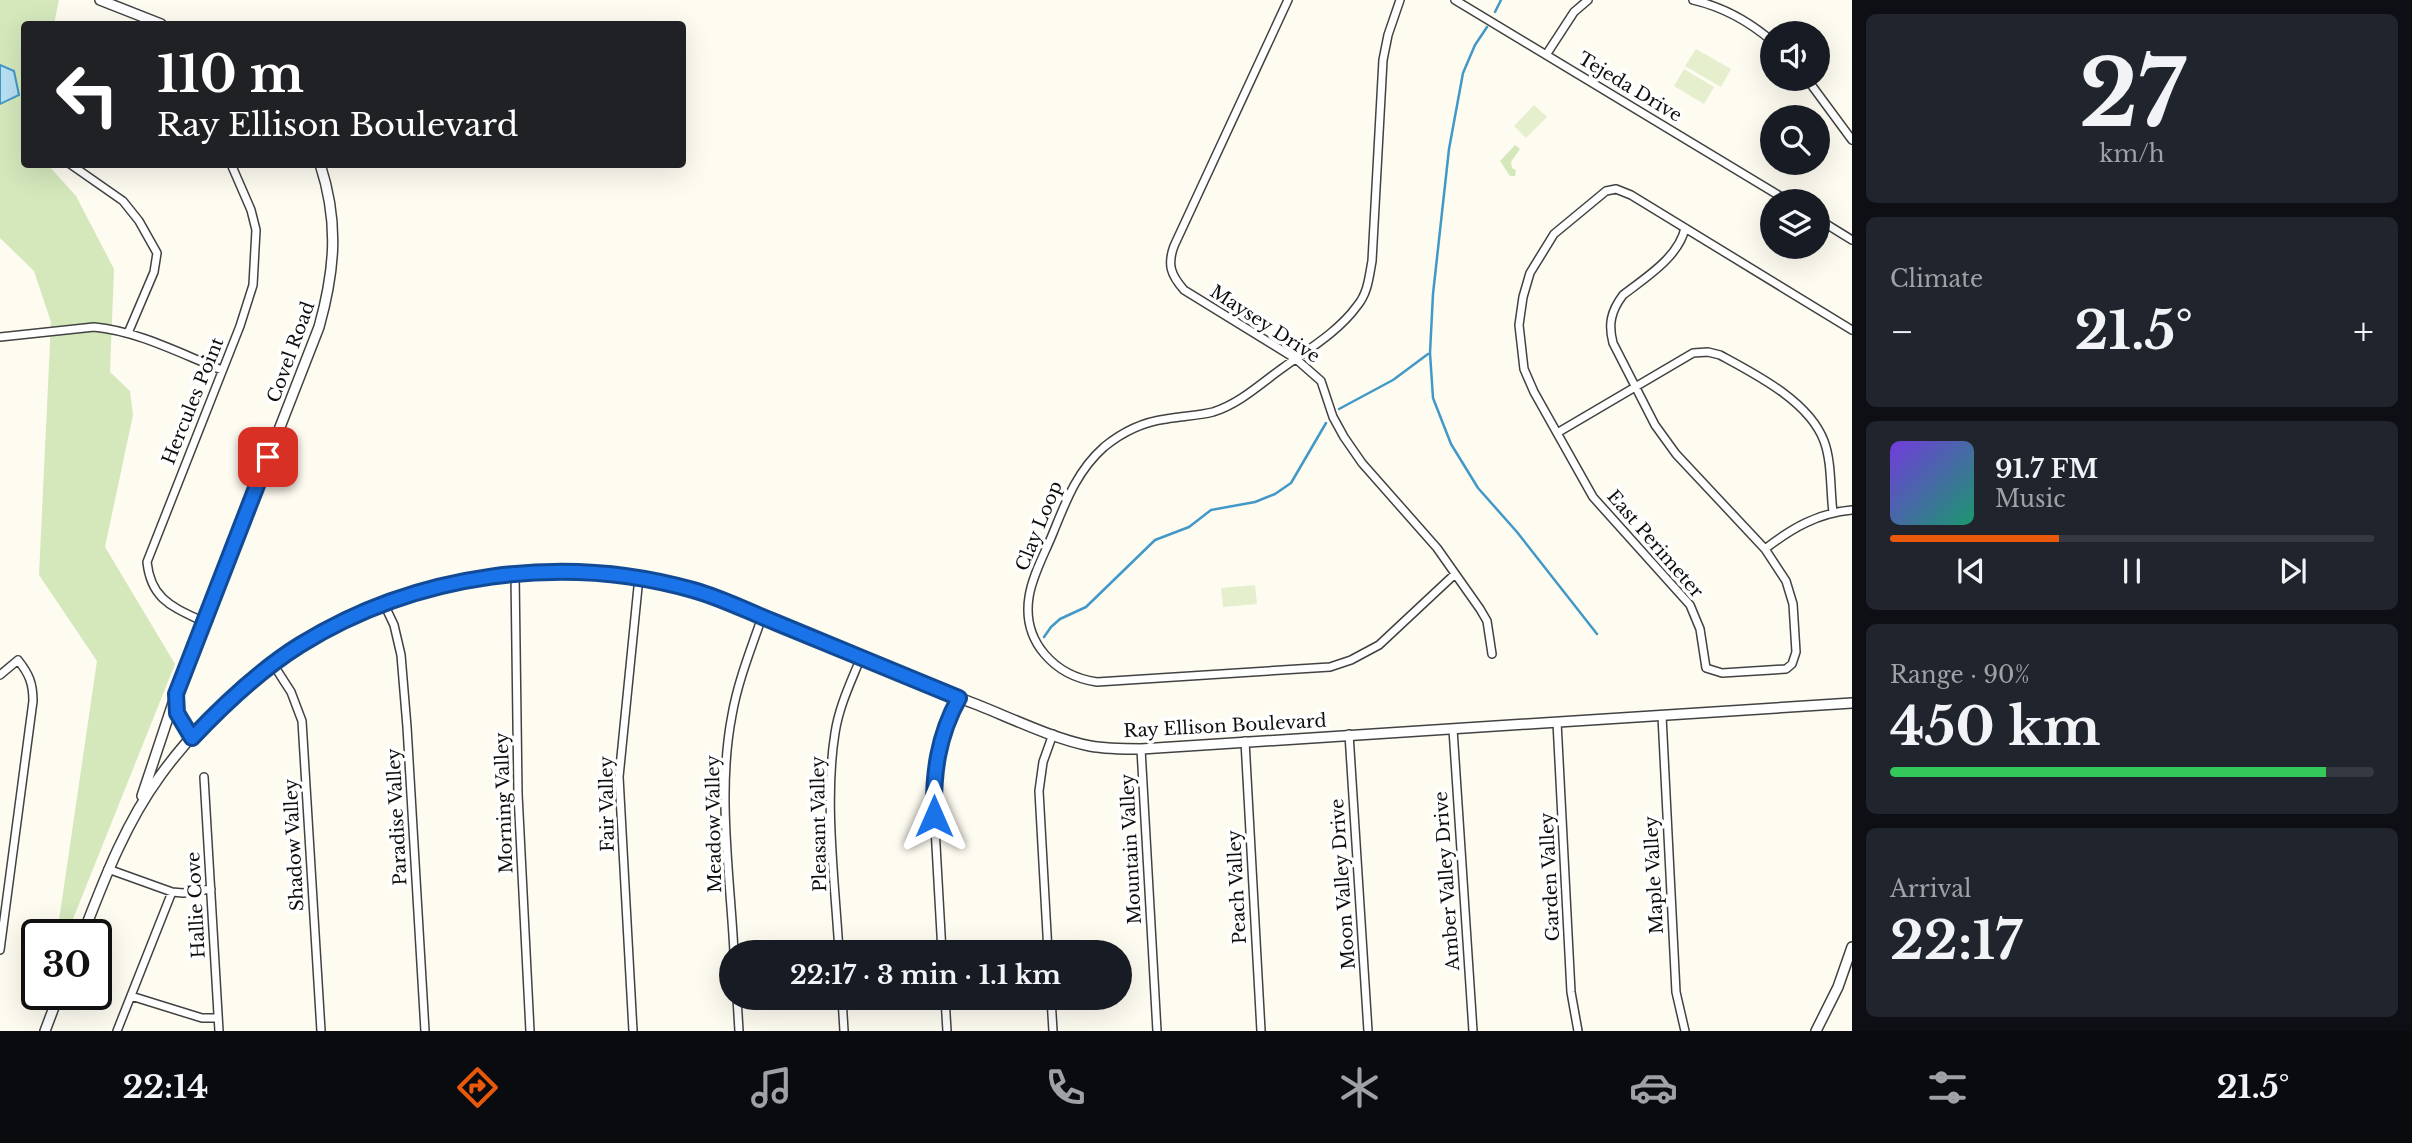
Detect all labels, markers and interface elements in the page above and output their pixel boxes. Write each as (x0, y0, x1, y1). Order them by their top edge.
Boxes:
map controls (1760, 21, 1830, 259)
button: sound (1760, 21, 1830, 91)
text: 27 (2079, 38, 2185, 151)
text: 110 m (157, 44, 304, 105)
street label: Tejeda Drive (1574, 47, 1686, 127)
icon: left (42, 49, 133, 140)
text: Ray Ellison Boulevard (157, 105, 518, 145)
button: search (1760, 105, 1830, 175)
text: km/h (2099, 140, 2165, 168)
button: layers (1760, 189, 1830, 259)
text: Climate (1890, 265, 1983, 293)
street label: Maysey Drive (1206, 280, 1324, 368)
street label: Covel Road (263, 299, 319, 405)
text: 21.5° (2074, 299, 2193, 363)
text: − (1890, 308, 1914, 355)
text: + (2353, 308, 2374, 355)
street label: Hercules Point (158, 334, 229, 468)
pin (238, 427, 298, 487)
icon: arrive (249, 438, 287, 476)
text: 91.7 FM (1995, 453, 2098, 485)
street label: Clay Loop (1011, 478, 1067, 574)
text: Music (1995, 485, 2066, 513)
street label: East Perimeter (1602, 486, 1708, 603)
icon: previous (1952, 552, 1990, 590)
icon: pause (2113, 552, 2151, 590)
icon: next (2274, 552, 2312, 590)
text: Range · 90% (1890, 661, 2030, 689)
text: 450 km (1890, 695, 2101, 759)
street label: Ray Ellison Boulevard (1123, 710, 1327, 742)
street label: Morning Valley (491, 732, 517, 874)
street label: Paradise Valley (382, 747, 412, 886)
street label: Meadow Valley (702, 754, 726, 893)
street label: Fair Valley (595, 755, 619, 852)
street label: Pleasant Valley (807, 755, 831, 892)
street label: Mountain Valley (1116, 773, 1146, 925)
street label: Shadow Valley (280, 778, 308, 912)
position arrow (897, 779, 971, 853)
street label: Amber Valley Drive (1430, 791, 1464, 972)
street label: Moon Valley Drive (1326, 798, 1360, 970)
street label: Garden Valley (1536, 812, 1564, 942)
street label: Maple Valley (1640, 815, 1668, 935)
street label: Peach Valley (1223, 829, 1251, 945)
street label: Hallie Cove (182, 851, 210, 959)
text: Arrival (1890, 875, 1971, 903)
text: 22:17 (1890, 909, 2022, 973)
speed limit sign: 30 (21, 919, 112, 1010)
text: 22:17 · 3 min · 1.1 km (790, 959, 1061, 991)
icon: directions (453, 1063, 502, 1112)
icon: music (747, 1063, 796, 1112)
icon: phone (1041, 1063, 1090, 1112)
icon: climate (1335, 1063, 1384, 1112)
icon: car (1629, 1063, 1678, 1112)
icon: filters (1923, 1063, 1972, 1112)
text: 22:14 (122, 1067, 208, 1107)
text: 21.5° (2217, 1067, 2289, 1107)

